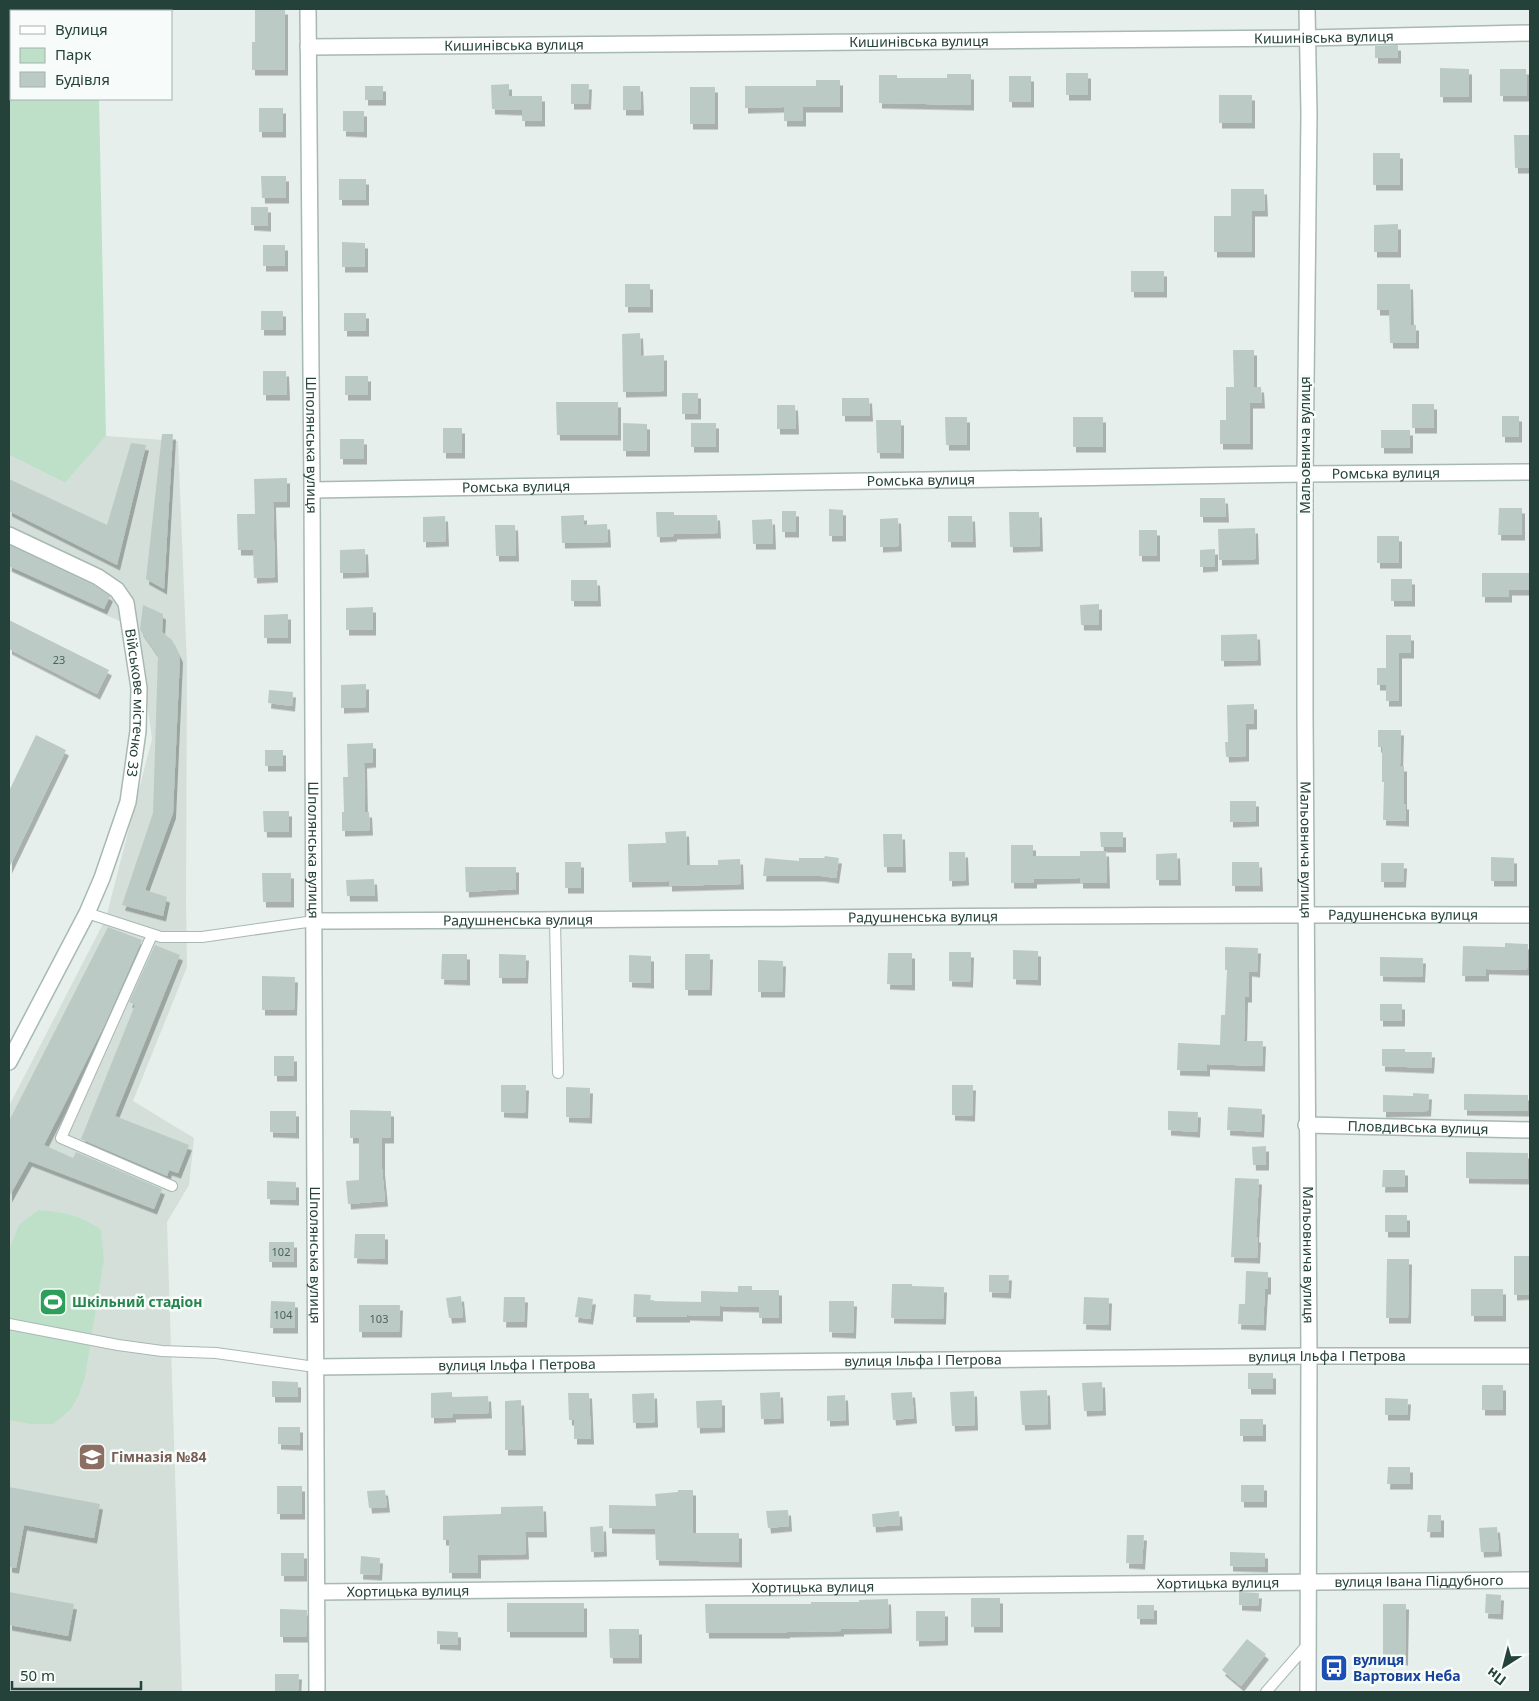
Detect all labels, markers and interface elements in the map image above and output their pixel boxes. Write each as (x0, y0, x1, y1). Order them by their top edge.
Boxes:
legend (10, 10, 172, 100)
text: Вулиця (55, 19, 108, 39)
street label: Кишинівська вулиця (1254, 26, 1394, 47)
street label: Кишинівська вулиця (849, 31, 989, 51)
street label: Кишинівська вулиця (444, 35, 584, 55)
text: Парк (55, 44, 91, 64)
text: Будівля (55, 69, 110, 89)
street label: Шполянська вулиця (302, 376, 322, 514)
street label: Мальовнича вулиця (1295, 376, 1314, 514)
street label: Ромська вулиця (1332, 463, 1440, 483)
street label: Ромська вулиця (867, 469, 975, 490)
street label: Ромська вулиця (462, 476, 570, 497)
street label: Військове містечко 33 (121, 627, 149, 778)
house number: 23 (53, 652, 65, 667)
street label: Шполянська вулиця (304, 781, 324, 919)
street label: Мальовнича вулиця (1296, 781, 1316, 919)
street label: Радушненська вулиця (1328, 905, 1478, 924)
street label: Радушненська вулиця (848, 906, 998, 926)
street label: Радушненська вулиця (443, 910, 593, 929)
street label: Пловдивська вулиця (1347, 1116, 1489, 1138)
street label: Шполянська вулиця (306, 1186, 325, 1324)
street label: Мальовнича вулиця (1299, 1186, 1319, 1324)
house number: 102 (272, 1244, 290, 1259)
sports icon: Шкільний стадіон (38, 1287, 68, 1317)
place label: Шкільний стадіон (72, 1292, 202, 1311)
house number: 104 (274, 1307, 293, 1322)
house number: 103 (370, 1311, 388, 1326)
street label: вулиця Ільфа І Петрова (1248, 1346, 1406, 1366)
street label: вулиця Ільфа І Петрова (844, 1349, 1002, 1370)
street label: вулиця Ільфа І Петрова (438, 1354, 596, 1375)
school or university icon: Гімназія №84 (77, 1442, 107, 1472)
place label: Гімназія №84 (111, 1447, 206, 1466)
street label: вулиця Івана Піддубного (1334, 1570, 1504, 1591)
street label: Хортицька вулиця (1157, 1572, 1279, 1593)
street label: Хортицька вулиця (752, 1576, 874, 1597)
street label: Хортицька вулиця (347, 1581, 469, 1601)
north arrow (1479, 1641, 1529, 1691)
place label: вулиця Вартових Неба (1353, 1650, 1461, 1685)
bus stop icon: вулиця Вартових Неба (1319, 1653, 1349, 1683)
scale bar (12, 1658, 141, 1690)
text: Пн (1482, 1663, 1510, 1690)
text: 50 m (20, 1665, 55, 1685)

